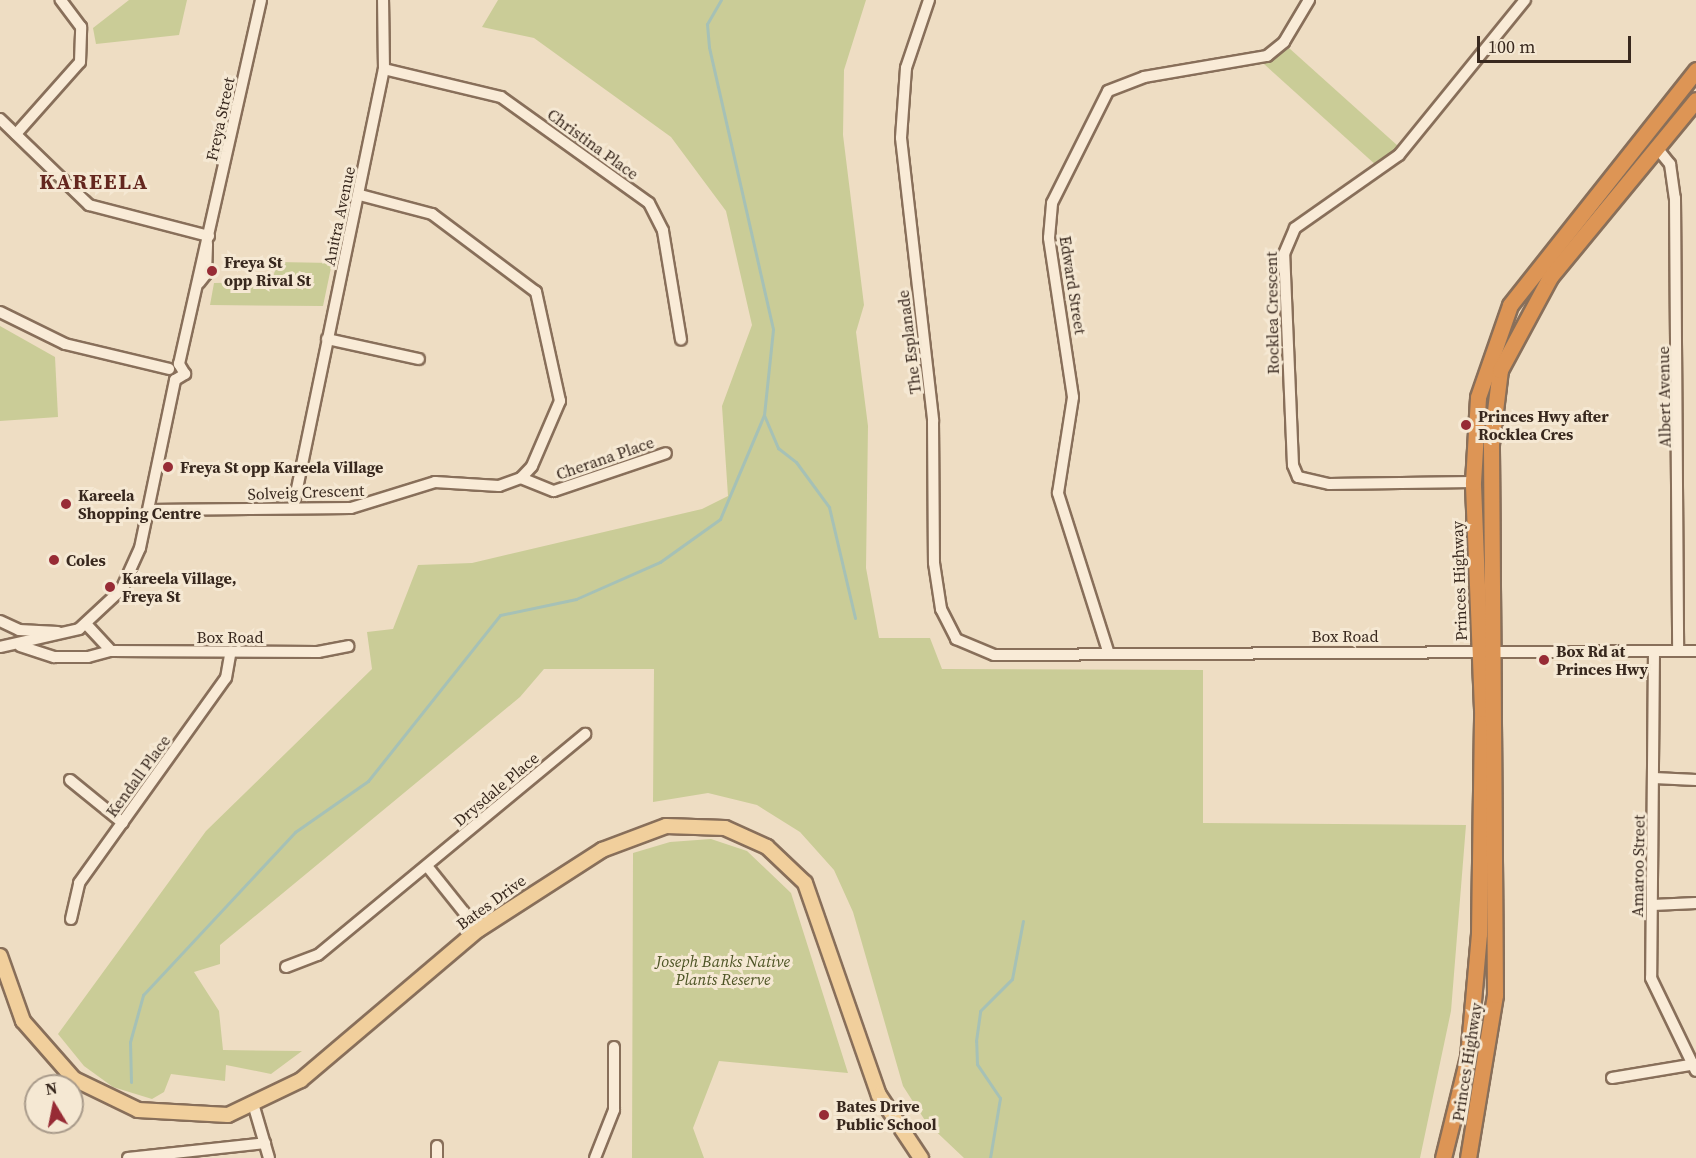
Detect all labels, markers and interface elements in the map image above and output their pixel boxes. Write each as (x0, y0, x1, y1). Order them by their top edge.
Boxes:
scale bar (1480, 24, 1634, 62)
text: 100 m (1488, 34, 1535, 59)
street label: Freya Street (202, 76, 238, 162)
street label: Christina Place (544, 105, 642, 183)
street label: Anitra Avenue (319, 164, 359, 268)
district label: KAREELA (39, 169, 149, 195)
street label: Edward Street (1056, 234, 1090, 336)
place label: Freya St opp Rival St (224, 252, 311, 290)
street label: Rocklea Crescent (1261, 252, 1283, 374)
marker: Freya St opp Rival St (205, 264, 219, 278)
street label: The Esplanade (893, 289, 925, 395)
street label: Albert Avenue (1654, 346, 1674, 448)
place label: Princes Hwy after Rocklea Cres (1478, 406, 1609, 444)
marker: Princes Hwy after Rocklea Cres (1459, 418, 1473, 432)
street label: Cherana Place (554, 432, 656, 484)
place label: Freya St opp Kareela Village (180, 457, 384, 477)
marker: Freya St opp Kareela Village (161, 460, 175, 474)
street label: Solveig Crescent (247, 480, 365, 504)
place label: Kareela Shopping Centre (78, 485, 201, 523)
marker: Kareela Shopping Centre (59, 497, 73, 511)
street label: Princes Highway (1447, 521, 1471, 641)
place label: Coles (66, 550, 106, 570)
marker: Coles (47, 553, 61, 567)
place label: Kareela Village, Freya St (122, 568, 237, 606)
marker: Kareela Village, Freya St (103, 580, 117, 594)
street label: Box Road (1312, 626, 1378, 646)
street label: Box Road (197, 627, 263, 647)
place label: Box Rd at Princes Hwy (1556, 641, 1648, 679)
marker: Box Rd at Princes Hwy (1537, 653, 1551, 667)
street label: Kendall Place (102, 731, 174, 821)
street label: Drysdale Place (450, 748, 542, 830)
street label: Amaroo Street (1628, 815, 1648, 917)
street label: Bates Drive (453, 870, 529, 934)
park label: Joseph Banks Native Plants Reserve (656, 951, 790, 989)
street label: Princes Highway (1448, 1001, 1486, 1123)
north arrow (24, 1074, 84, 1134)
text: N (44, 1076, 59, 1100)
place label: Bates Drive Public School (836, 1096, 937, 1134)
marker: Bates Drive Public School (817, 1108, 831, 1122)

